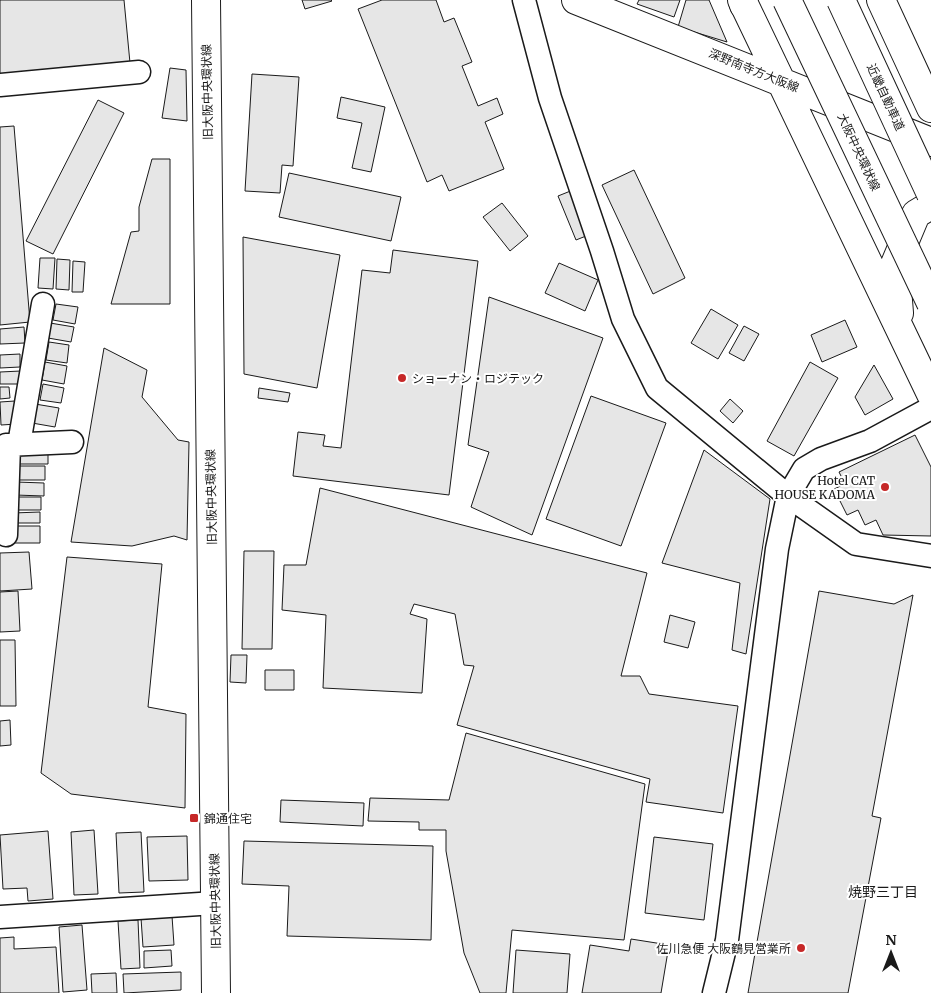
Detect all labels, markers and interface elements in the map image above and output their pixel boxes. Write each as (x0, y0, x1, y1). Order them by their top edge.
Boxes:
street label: 旧大阪中央環状線 (199, 44, 215, 140)
street label: 深野南寺方大阪線 (707, 45, 801, 95)
street label: 近畿自動車道 (864, 61, 908, 133)
street label: 大阪中央環状線 (834, 111, 884, 193)
place label: ショーナン・ロジテック (412, 371, 544, 386)
marker: ショーナン・ロジテック (396, 372, 408, 384)
street label: 旧大阪中央環状線 (203, 449, 219, 545)
place label: Hotel CAT HOUSE KADOMA (775, 473, 876, 502)
marker: Hotel CAT HOUSE KADOMA (879, 481, 891, 493)
place label: 錦通住宅 (204, 811, 252, 826)
marker: 錦通住宅 (188, 812, 200, 824)
street label: 旧大阪中央環状線 (207, 853, 223, 949)
district label: 焼野三丁目 (848, 883, 918, 901)
north arrow (866, 928, 916, 978)
text: N (885, 931, 897, 949)
place label: 佐川急便 大阪鶴見営業所 (656, 941, 791, 956)
marker: 佐川急便 大阪鶴見営業所 (795, 942, 807, 954)

